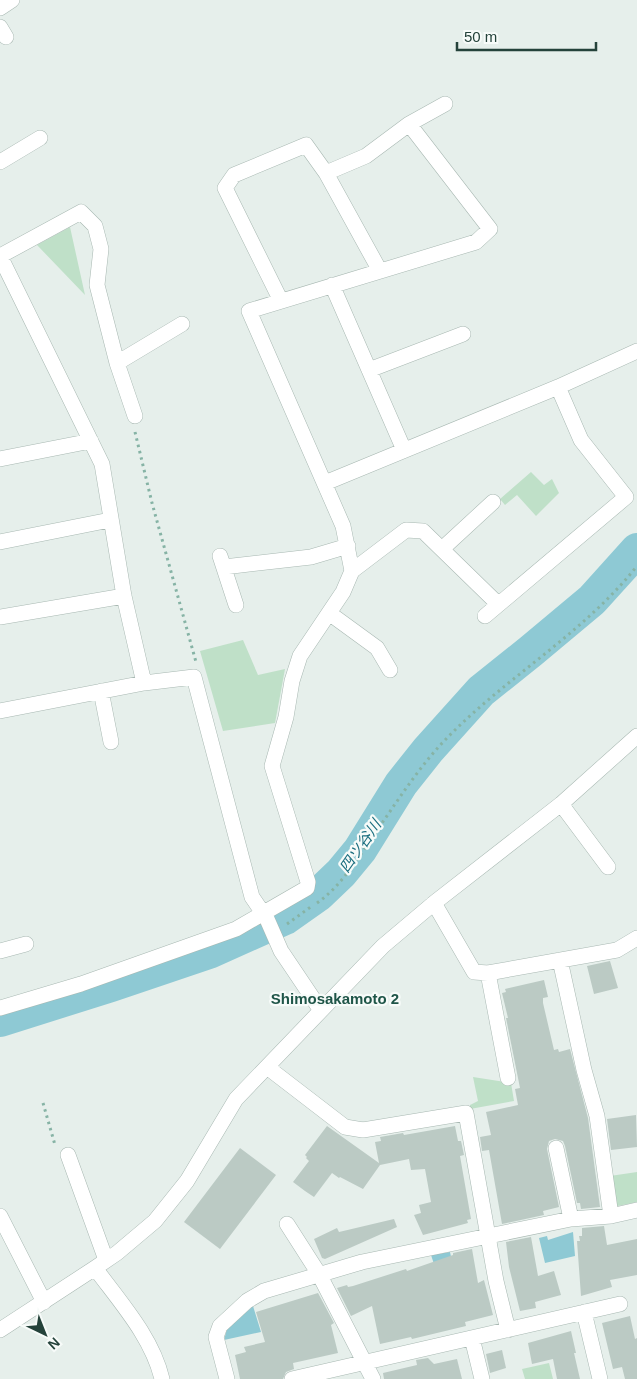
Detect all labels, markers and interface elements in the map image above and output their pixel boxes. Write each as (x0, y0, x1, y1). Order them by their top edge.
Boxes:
scale bar (457, 20, 596, 52)
text: 50 m (464, 28, 497, 45)
water label: 四ツ谷川 (336, 815, 385, 875)
district label: Shimosakamoto 2 (271, 990, 399, 1007)
north arrow (20, 1309, 70, 1359)
text: N (45, 1334, 63, 1353)

